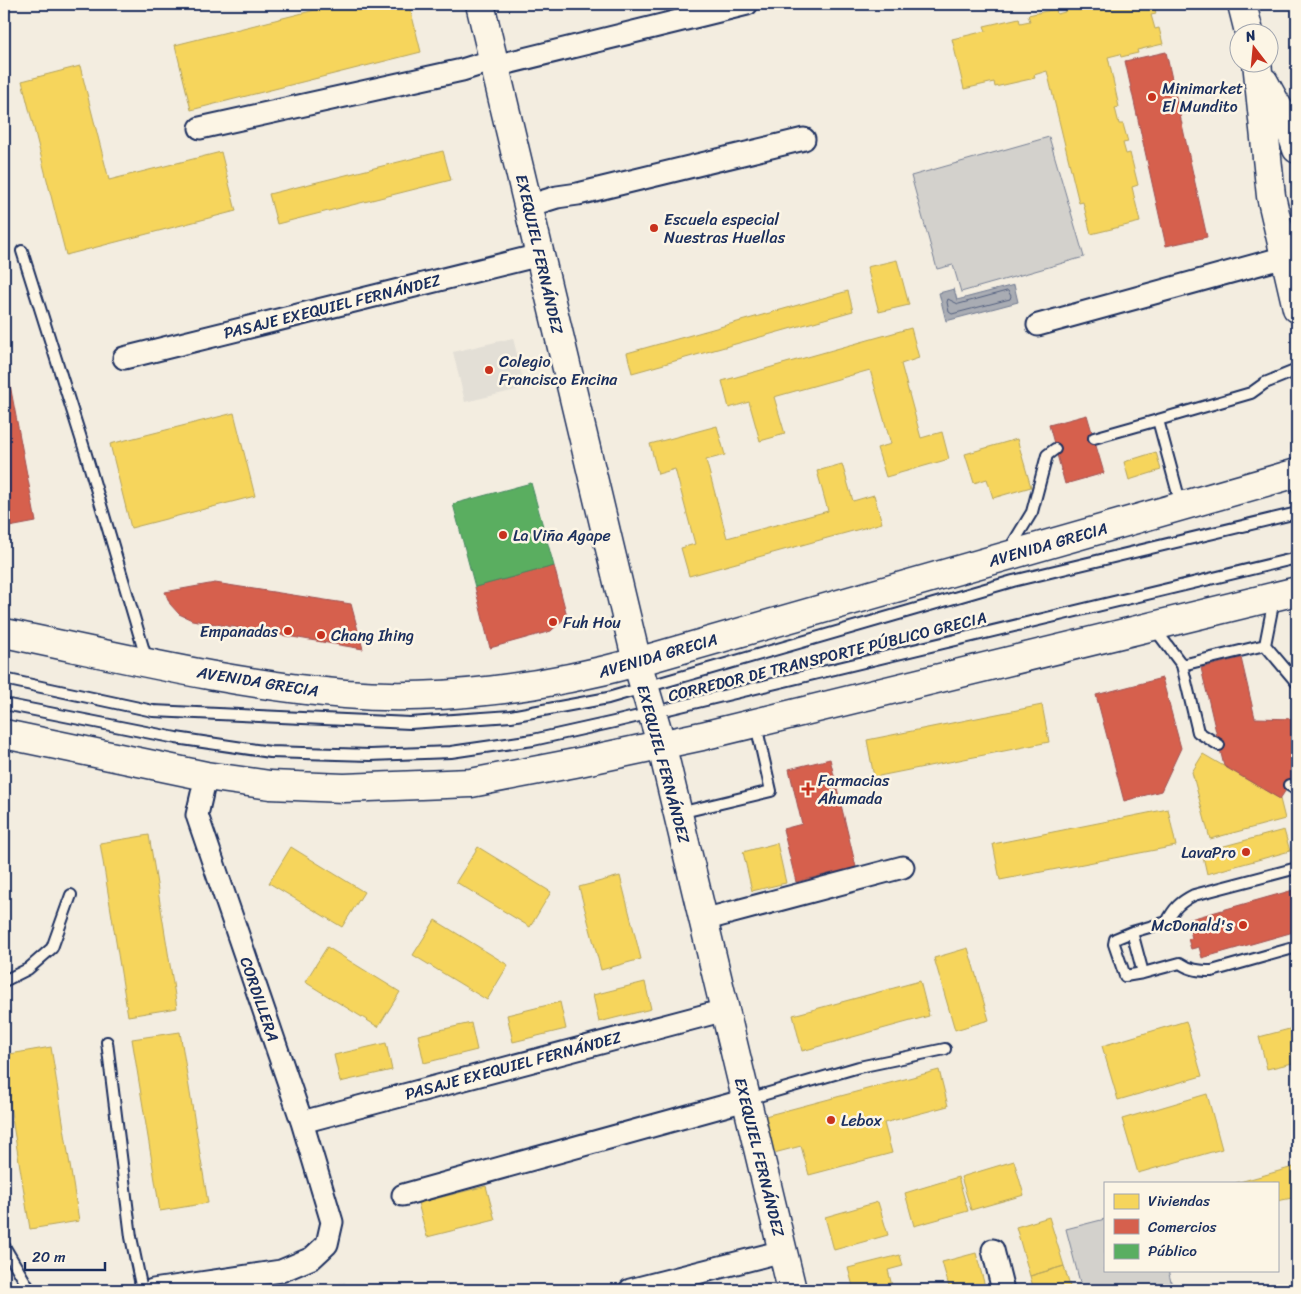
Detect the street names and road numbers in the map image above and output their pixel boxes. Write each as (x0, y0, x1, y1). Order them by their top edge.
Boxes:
street label: EXEQUIEL FERNÁNDEZ (507, 171, 572, 338)
street label: PASAJE EXEQUIEL FERNÁNDEZ (220, 265, 445, 348)
street label: AVENIDA GRECIA (984, 514, 1111, 576)
street label: CORREDOR DE TRANSPORTE PÚBLICO GRECIA (665, 603, 989, 710)
street label: AVENIDA GRECIA (594, 625, 721, 687)
street label: AVENIDA GRECIA (194, 657, 321, 705)
street label: EXEQUIEL FERNÁNDEZ (628, 681, 699, 848)
street label: CORDILLERA (231, 953, 288, 1046)
street label: PASAJE EXEQUIEL FERNÁNDEZ (402, 1022, 625, 1108)
street label: EXEQUIEL FERNÁNDEZ (726, 1074, 794, 1241)

